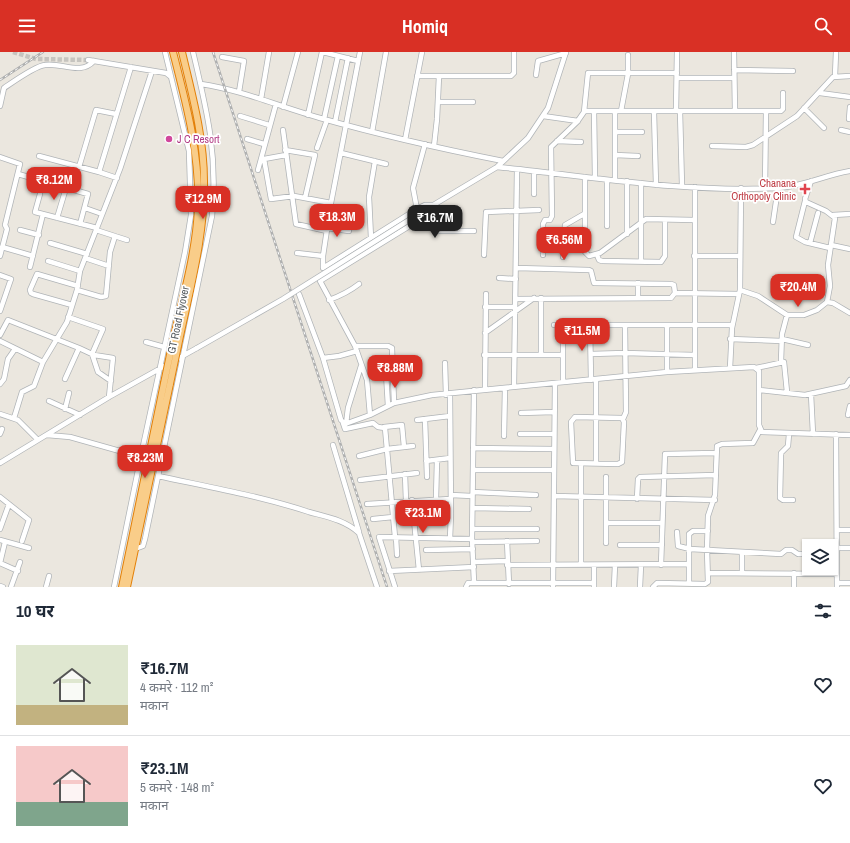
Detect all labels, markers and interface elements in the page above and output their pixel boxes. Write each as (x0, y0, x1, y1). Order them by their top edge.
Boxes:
text: Homiq (402, 14, 448, 39)
icon: menu (16, 15, 38, 37)
icon: search (812, 15, 834, 37)
place label: J C Resort (177, 132, 220, 146)
marker: J C Resort (164, 134, 174, 144)
pin: ₹8.12M (21, 167, 87, 201)
text: ₹8.12M (35, 171, 73, 188)
place label: Chanana Orthopoly Clinic (731, 176, 796, 203)
marker: Chanana Orthopoly Clinic (799, 183, 811, 195)
pin: ₹12.9M (170, 186, 236, 220)
text: ₹12.9M (184, 190, 222, 207)
pin: ₹18.3M (304, 204, 370, 238)
pin: ₹16.7M (402, 205, 468, 239)
text: ₹18.3M (318, 208, 356, 225)
text: ₹16.7M (416, 209, 454, 226)
pin: ₹6.56M (531, 227, 597, 261)
text: ₹6.56M (545, 231, 583, 248)
pin: ₹20.4M (765, 274, 831, 308)
text: ₹20.4M (779, 278, 817, 295)
street label: GT Road Flyover (164, 285, 192, 355)
pin: ₹11.5M (549, 318, 615, 352)
text: ₹11.5M (564, 322, 600, 339)
pin: ₹8.88M (362, 355, 428, 389)
text: ₹8.88M (376, 359, 414, 376)
pin: ₹8.23M (112, 445, 178, 479)
text: ₹8.23M (126, 449, 164, 466)
pin: ₹23.1M (390, 500, 456, 534)
text: ₹23.1M (404, 504, 442, 521)
map controls (802, 539, 838, 575)
button: layers (802, 539, 838, 575)
text: 10 घर (16, 599, 54, 622)
icon: filters (812, 600, 834, 622)
text: ₹16.7M (140, 656, 189, 679)
icon: home (48, 661, 96, 709)
icon: heart (812, 674, 834, 696)
text: 4 कमरे · 112 m² (140, 679, 213, 696)
text: मकान (140, 697, 168, 714)
text: ₹23.1M (140, 756, 189, 779)
icon: home (48, 762, 96, 810)
icon: heart (812, 775, 834, 797)
text: 5 कमरे · 148 m² (140, 779, 214, 796)
text: मकान (140, 797, 168, 814)

